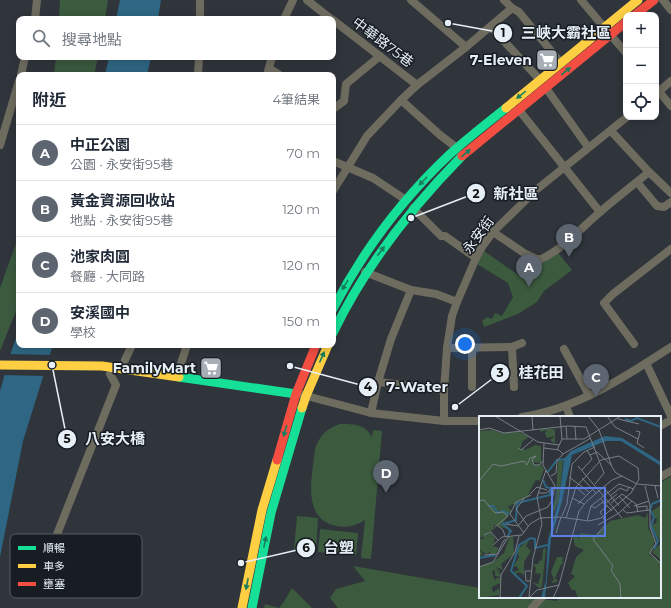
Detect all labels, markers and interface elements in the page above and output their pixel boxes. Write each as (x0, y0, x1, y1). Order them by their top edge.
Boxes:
map controls (623, 12, 659, 120)
button: + (623, 12, 659, 48)
street label: 中華路75巷 (349, 13, 417, 71)
search box (16, 16, 336, 60)
callout: 三峽大霸社區 (493, 19, 619, 46)
text: 三峽大霸社區 (521, 23, 611, 42)
text: 1 (501, 25, 505, 40)
icon: search (30, 27, 52, 49)
text: 搜尋地點 (62, 30, 122, 49)
supermarket icon: 7-Eleven (534, 47, 560, 73)
button: − (623, 48, 659, 84)
place label: 7-Eleven (470, 51, 532, 69)
one-way arrow (561, 66, 572, 75)
button: locate (623, 84, 659, 120)
text: 附近 (32, 90, 66, 110)
text: 4筆結果 (272, 91, 320, 107)
one-way arrow (515, 91, 526, 100)
text: 中正公園 (70, 135, 130, 154)
text: A (40, 145, 50, 161)
text: 70 m (287, 145, 320, 161)
one-way arrow (461, 149, 471, 158)
text: 公園 · 永安街95巷 (70, 156, 173, 172)
one-way arrow (418, 176, 428, 186)
callout: 新社區 (466, 180, 547, 207)
text: 新社區 (493, 184, 539, 203)
text: 2 (472, 186, 480, 201)
text: 黃金資源回收站 (70, 191, 175, 210)
text: B (40, 201, 50, 217)
text: 120 m (282, 201, 320, 217)
text: 地點 · 永安街95巷 (70, 212, 173, 228)
street label: 永安街 (458, 213, 498, 257)
pin: B (556, 224, 582, 257)
one-way arrow (377, 246, 385, 257)
text: 池家肉圓 (70, 247, 130, 266)
pin: A (516, 254, 542, 287)
text: C (40, 257, 50, 273)
text: 120 m (282, 257, 320, 273)
text: 餐廳 · 大同路 (70, 268, 145, 284)
one-way arrow (342, 279, 349, 291)
text: 安溪國中 (70, 303, 130, 322)
text: D (40, 313, 50, 329)
text: 150 m (282, 313, 320, 329)
text: 學校 (70, 324, 96, 340)
your location (455, 334, 475, 354)
one-way arrow (319, 352, 325, 363)
supermarket icon: FamilyMart (198, 355, 224, 381)
place label: FamilyMart (113, 359, 196, 377)
callout: 桂花田 (490, 359, 571, 386)
text: 桂花田 (518, 363, 564, 382)
pin: C (583, 364, 609, 397)
text: 3 (495, 365, 504, 380)
callout: 7-Water (358, 373, 457, 400)
text: 7-Water (386, 377, 449, 396)
text: 4 (364, 379, 373, 394)
inset map (479, 416, 661, 598)
callout: 八安大橋 (57, 425, 153, 452)
one-way arrow (282, 425, 288, 437)
text: 八安大橋 (85, 429, 146, 448)
text: 5 (63, 431, 71, 446)
pin: D (373, 460, 399, 493)
legend (10, 534, 142, 598)
callout: 台塑 (296, 534, 362, 561)
one-way arrow (263, 536, 269, 548)
text: 台塑 (324, 538, 354, 557)
text: 6 (302, 540, 310, 555)
text: 順暢 (43, 541, 65, 555)
text: 車多 (43, 559, 65, 573)
text: 壅塞 (43, 577, 65, 591)
one-way arrow (243, 578, 249, 590)

